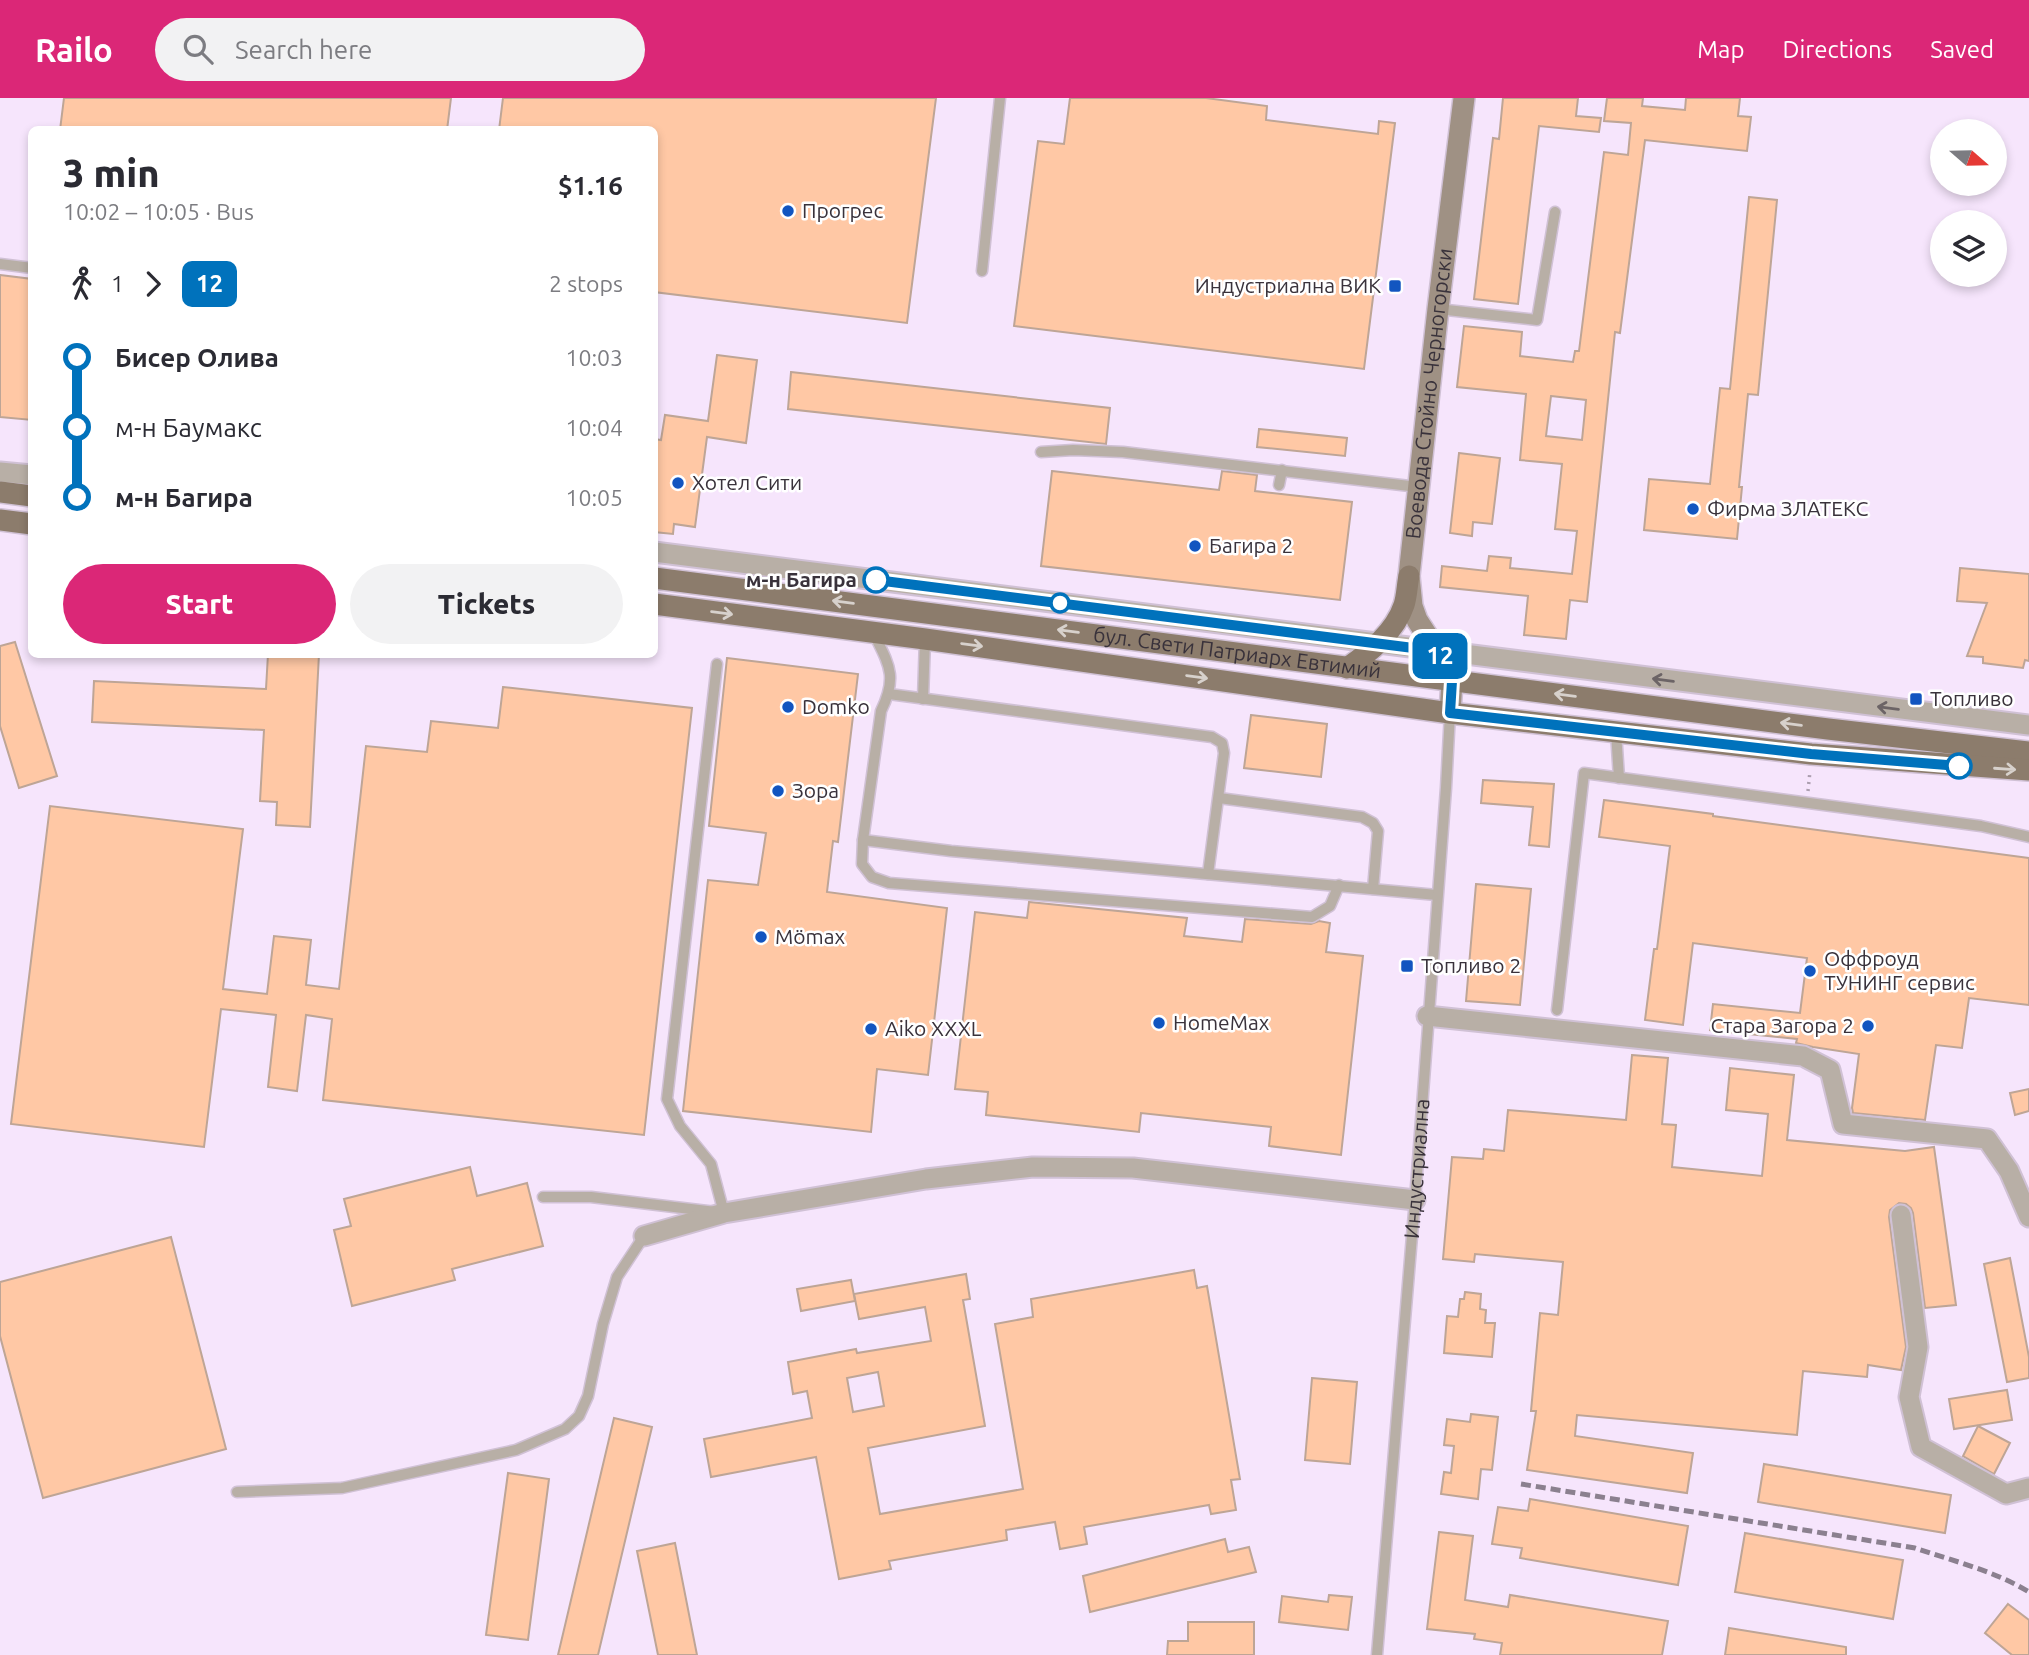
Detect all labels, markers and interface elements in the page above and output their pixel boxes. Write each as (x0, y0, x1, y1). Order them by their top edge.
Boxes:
search box (155, 18, 645, 81)
icon: search (179, 30, 217, 68)
text: Railo (35, 31, 113, 68)
text: Search here (235, 35, 372, 64)
text: Map (1697, 36, 1744, 63)
text: Directions (1782, 36, 1892, 63)
text: Saved (1930, 36, 1994, 63)
north arrow (1930, 119, 2007, 196)
map controls (1930, 119, 2007, 287)
text: 3 min (63, 152, 160, 194)
text: $1.16 (558, 171, 623, 200)
place label: Прогрес (802, 198, 883, 222)
text: 10:02 – 10:05 · Bus (63, 199, 254, 224)
marker: Прогрес (780, 203, 796, 219)
button: layers (1930, 210, 2007, 287)
street label: Воевода Стойно Черногорски (1400, 247, 1456, 540)
icon: walk (63, 265, 101, 303)
icon: forward (134, 265, 172, 303)
text: 12 (196, 270, 223, 297)
text: 1 (111, 271, 124, 296)
text: 2 stops (549, 271, 623, 296)
place label: Индустриална ВИК (1195, 273, 1381, 297)
marker: Индустриална ВИК (1387, 278, 1403, 294)
text: Бисер Олива (115, 343, 279, 372)
text: 10:03 (565, 345, 623, 370)
text: м-н Баумакс (115, 413, 262, 442)
text: 10:04 (565, 415, 623, 440)
place label: Хотел Сити (692, 470, 802, 494)
marker: Хотел Сити (670, 475, 686, 491)
text: м-н Багира (115, 483, 253, 512)
text: 10:05 (565, 485, 623, 510)
place label: Фирма ЗЛАТЕКС (1707, 496, 1868, 520)
marker: Фирма ЗЛАТЕКС (1685, 501, 1701, 517)
place label: Багира 2 (1209, 533, 1293, 557)
marker: Багира 2 (1187, 538, 1203, 554)
button: Start (63, 564, 336, 644)
button: Tickets (350, 564, 623, 644)
place label: м-н Багира (746, 567, 857, 591)
marker: м-н Багира (863, 567, 889, 593)
unlabelled marker (1050, 593, 1070, 613)
one-way arrow (832, 595, 854, 608)
one-way arrow (710, 606, 733, 619)
street label: бул. Свети Патриарх Евтимий (1092, 622, 1383, 682)
one-way arrow (1057, 625, 1080, 638)
line badge: 12 (1408, 633, 1472, 679)
one-way arrow (960, 639, 983, 652)
text: 12 (1426, 642, 1454, 669)
one-way arrow (1185, 671, 1208, 684)
one-way arrow (1652, 673, 1674, 686)
place label: Топливо (1930, 686, 2014, 710)
one-way arrow (1554, 689, 1577, 702)
marker: Топливо (1908, 691, 1924, 707)
place label: Domko (802, 694, 870, 718)
marker: Domko (780, 699, 796, 715)
one-way arrow (1877, 701, 1900, 714)
one-way arrow (1780, 717, 1803, 730)
unlabelled marker (1946, 753, 1972, 779)
one-way arrow (1994, 762, 2017, 775)
place label: Зора (792, 778, 839, 802)
marker: Зора (770, 783, 786, 799)
place label: Mömax (775, 924, 845, 948)
marker: Mömax (753, 929, 769, 945)
place label: Оффроуд ТУНИНГ сервис (1824, 946, 1975, 994)
place label: Топливо 2 (1421, 953, 1521, 977)
marker: Топливо 2 (1399, 958, 1415, 974)
marker: Оффроуд ТУНИНГ сервис (1802, 963, 1818, 979)
place label: HomeMax (1173, 1010, 1270, 1034)
place label: Стара Загора 2 (1710, 1013, 1854, 1037)
marker: HomeMax (1151, 1015, 1167, 1031)
place label: Aiko XXXL (885, 1016, 982, 1040)
marker: Стара Загора 2 (1860, 1018, 1876, 1034)
marker: Aiko XXXL (863, 1021, 879, 1037)
street label: Индустриална (1399, 1098, 1434, 1240)

